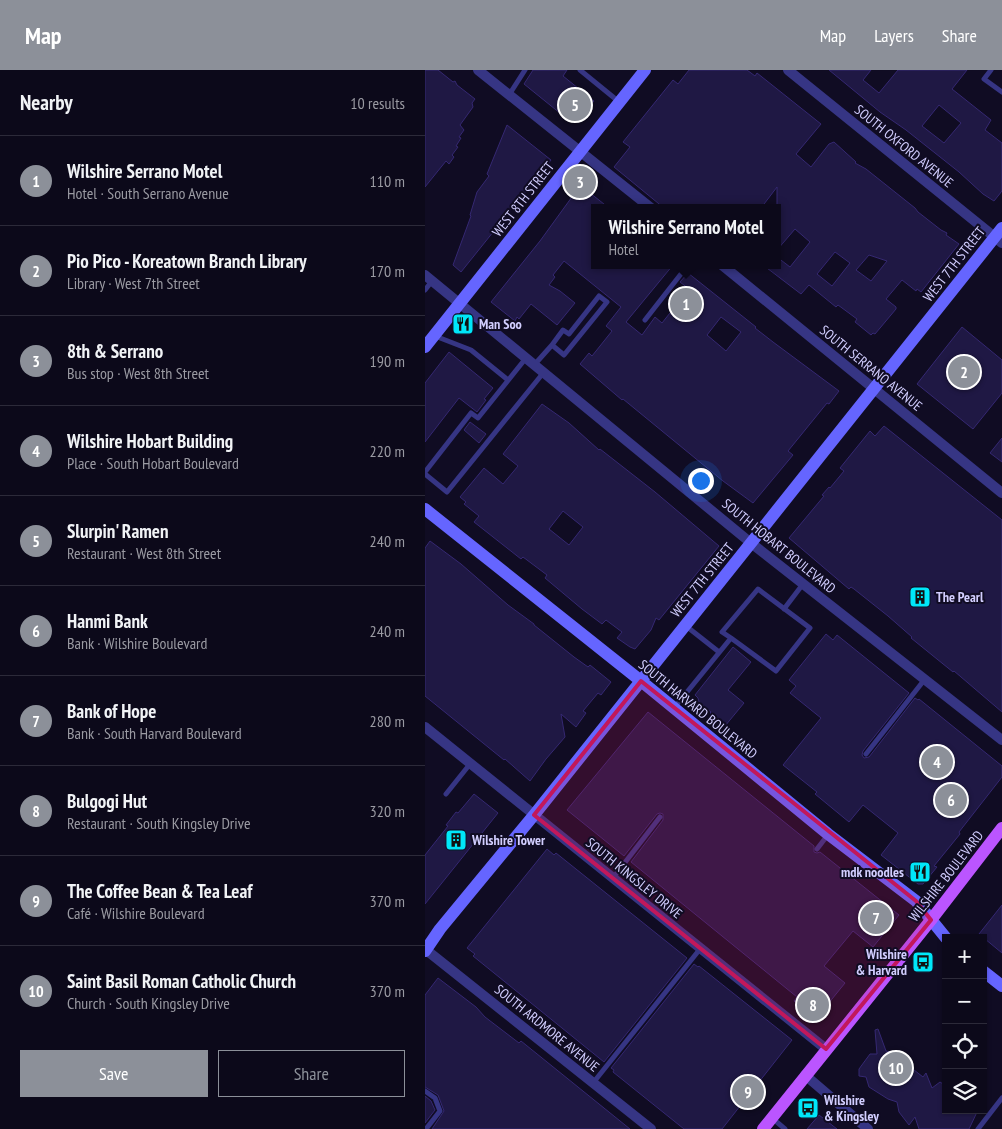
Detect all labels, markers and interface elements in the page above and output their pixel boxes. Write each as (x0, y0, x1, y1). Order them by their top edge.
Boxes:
text: Map (25, 20, 62, 51)
text: Map (820, 24, 846, 47)
text: Layers (874, 24, 914, 47)
text: Share (942, 24, 977, 47)
pin: 5 (559, 86, 591, 124)
text: Nearby (20, 89, 73, 116)
text: 10 results (350, 93, 405, 113)
street label: SOUTH OXFORD AVENUE (851, 101, 957, 191)
street label: WEST 8TH STREET (488, 157, 558, 240)
text: Wilshire Serrano Motel (67, 159, 222, 183)
pin: 3 (564, 163, 596, 201)
text: 1 (32, 171, 40, 191)
text: 110 m (370, 171, 405, 191)
text: Hotel · South Serrano Avenue (67, 183, 229, 203)
popup (591, 204, 781, 269)
text: Wilshire Serrano Motel (608, 215, 764, 239)
street label: WEST 7TH STREET (919, 222, 989, 305)
text: Hotel (608, 239, 638, 259)
text: Pio Pico - Koreatown Branch Library (67, 249, 307, 273)
text: 2 (32, 261, 40, 281)
text: 170 m (370, 261, 405, 281)
text: Library · West 7th Street (67, 273, 200, 293)
pin: 1 (670, 285, 702, 323)
restaurant icon: Man Soo (451, 312, 475, 336)
place label: Man Soo (479, 315, 522, 333)
street label: SOUTH SERRANO AVENUE (816, 321, 926, 415)
text: 8th & Serrano (67, 339, 163, 363)
text: 3 (32, 351, 40, 371)
text: 190 m (370, 351, 405, 371)
pin: 2 (948, 353, 980, 391)
text: Bus stop · West 8th Street (67, 363, 209, 383)
text: Wilshire Hobart Building (67, 429, 233, 453)
text: 4 (32, 441, 40, 461)
text: 220 m (370, 441, 405, 461)
text: Place · South Hobart Boulevard (67, 453, 239, 473)
your location (688, 468, 714, 494)
street label: SOUTH HOBART BOULEVARD (719, 495, 839, 597)
text: Slurpin' Ramen (67, 519, 169, 543)
text: 5 (32, 531, 40, 551)
text: 240 m (370, 531, 405, 551)
street label: WEST 7TH STREET (667, 539, 738, 621)
text: Restaurant · West 8th Street (67, 543, 221, 563)
building icon: The Pearl (908, 585, 932, 609)
place label: The Pearl (936, 588, 984, 606)
text: Hanmi Bank (67, 609, 148, 633)
text: 6 (32, 621, 40, 641)
text: 240 m (370, 621, 405, 641)
text: Bank · Wilshire Boulevard (67, 633, 207, 653)
street label: SOUTH HARVARD BOULEVARD (635, 656, 761, 762)
text: Bank of Hope (67, 699, 156, 723)
text: 7 (32, 711, 40, 731)
text: 280 m (370, 711, 405, 731)
text: Bank · South Harvard Boulevard (67, 723, 242, 743)
pin: 4 (921, 743, 953, 781)
pin: 6 (935, 781, 967, 819)
text: Bulgogi Hut (67, 789, 147, 813)
text: 8 (32, 801, 40, 821)
text: 320 m (370, 801, 405, 821)
text: Restaurant · South Kingsley Drive (67, 813, 251, 833)
street label: WILSHIRE BOULEVARD (905, 827, 987, 925)
building icon: Wilshire Tower (444, 828, 468, 852)
place label: Wilshire Tower (471, 831, 546, 849)
street label: SOUTH KINGSLEY DRIVE (582, 834, 686, 922)
restaurant icon: mdk noodles (908, 860, 932, 884)
place label: mdk noodles (841, 863, 904, 881)
text: The Coffee Bean & Tea Leaf (67, 879, 252, 903)
text: 9 (32, 891, 40, 911)
text: 370 m (370, 891, 405, 911)
pin: 7 (860, 899, 892, 937)
text: Café · Wilshire Boulevard (67, 903, 205, 923)
map controls (942, 934, 987, 1114)
button: + (942, 934, 987, 979)
place label: Wilshire & Harvard (856, 945, 907, 979)
bus stop icon: Wilshire & Harvard (911, 950, 935, 974)
text: Saint Basil Roman Catholic Church (67, 969, 296, 993)
button: − (942, 979, 987, 1024)
street label: SOUTH ARDMORE AVENUE (491, 980, 603, 1076)
text: 10 (28, 981, 44, 1001)
text: 370 m (370, 981, 405, 1001)
pin: 8 (797, 986, 829, 1024)
text: Church · South Kingsley Drive (67, 993, 230, 1013)
button: locate (942, 1024, 987, 1069)
pin: 10 (880, 1049, 912, 1087)
button: Save (20, 1050, 208, 1097)
button: Share (218, 1050, 405, 1097)
button: layers (942, 1069, 987, 1114)
pin: 9 (732, 1073, 764, 1111)
place label: Wilshire & Kingsley (823, 1091, 879, 1125)
bus stop icon: Wilshire & Kingsley (796, 1096, 820, 1120)

